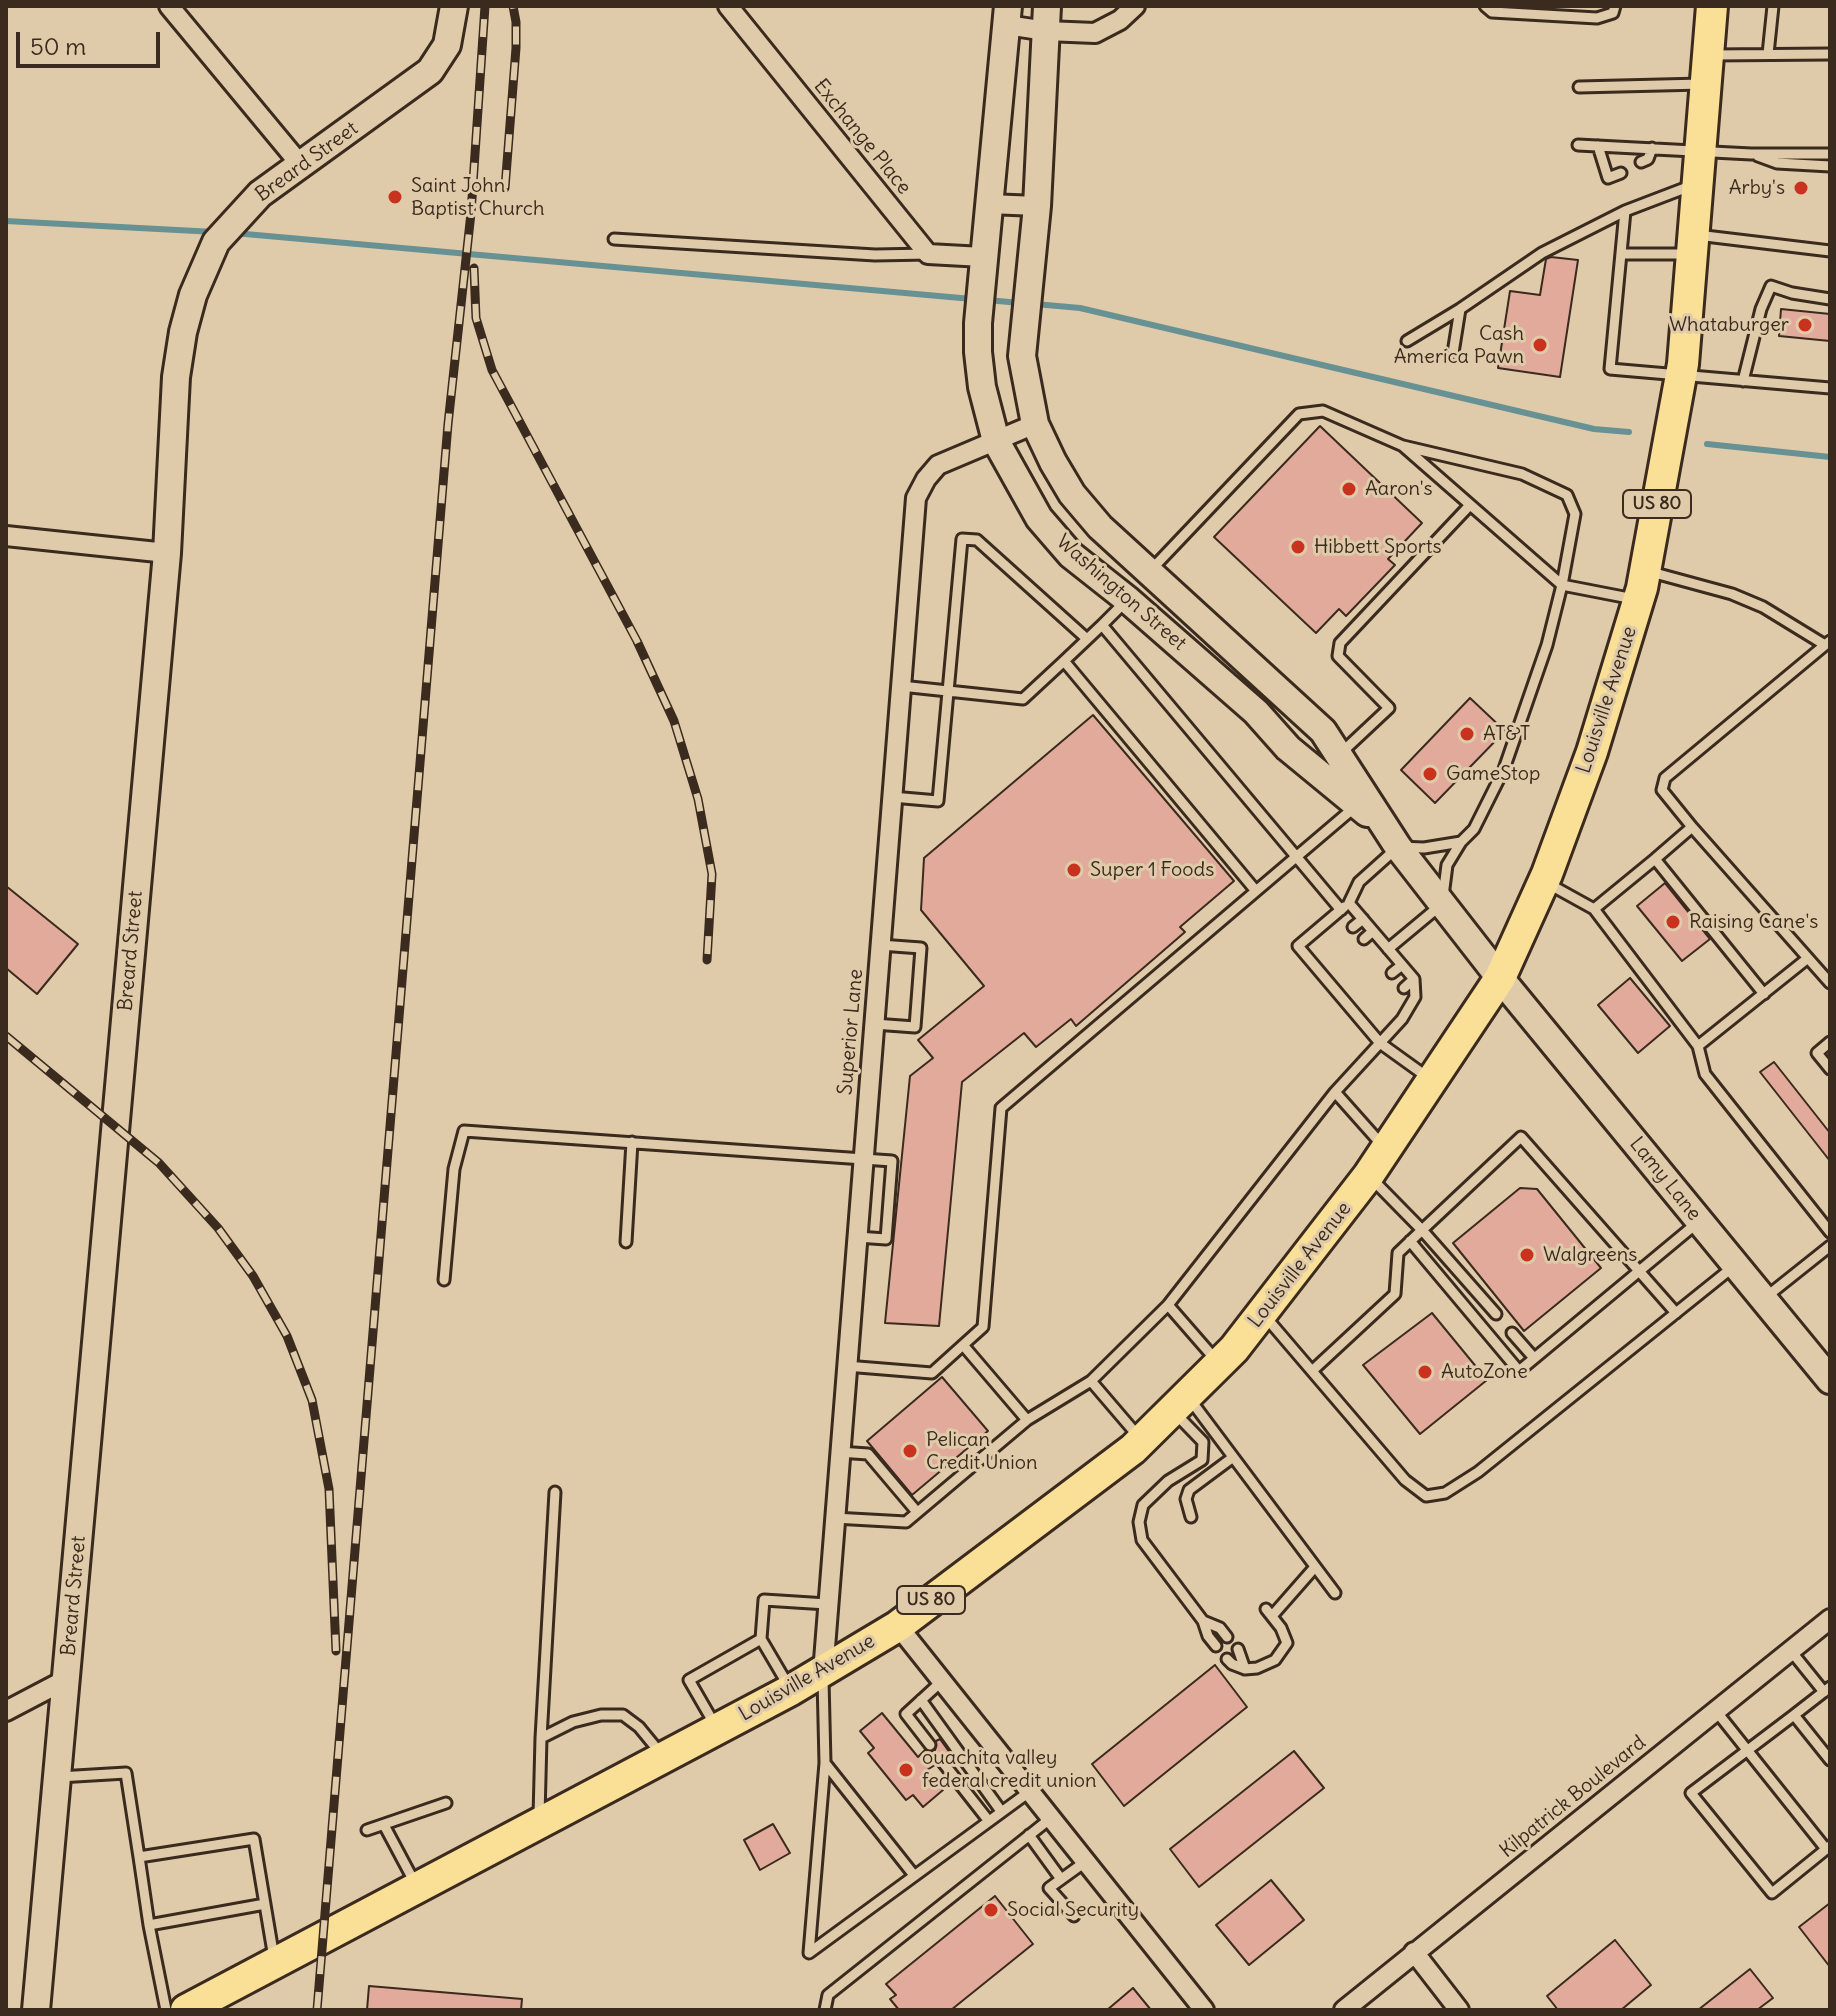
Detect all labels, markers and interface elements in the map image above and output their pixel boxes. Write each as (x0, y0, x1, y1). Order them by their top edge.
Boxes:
scale bar (20, 16, 164, 66)
text: 50 m (30, 31, 86, 61)
street label: Exchange Place (808, 75, 916, 199)
street label: Breard Street (251, 117, 363, 207)
place label: Saint John Baptist Church (411, 174, 545, 221)
place label: Arby's (1729, 176, 1785, 200)
marker: Arby's (1792, 179, 1810, 197)
marker: Saint John Baptist Church (386, 188, 404, 206)
place label: Whataburger (1669, 313, 1789, 337)
marker: Whataburger (1796, 316, 1814, 334)
place label: Cash America Pawn (1394, 322, 1524, 369)
marker: Cash America Pawn (1531, 336, 1549, 354)
place label: Aaron's (1365, 477, 1433, 501)
marker: Aaron's (1340, 480, 1358, 498)
road number: US 80 (1623, 490, 1691, 518)
street label: Washington Street (1051, 530, 1191, 656)
place label: Hibbett Sports (1314, 535, 1442, 559)
marker: Hibbett Sports (1289, 538, 1307, 556)
street label: Louisville Avenue (1572, 624, 1642, 776)
place label: AT&T (1483, 722, 1530, 746)
marker: AT&T (1458, 725, 1476, 743)
place label: GameStop (1446, 762, 1540, 786)
marker: GameStop (1421, 765, 1439, 783)
place label: Super 1 Foods (1090, 858, 1214, 882)
marker: Super 1 Foods (1065, 861, 1083, 879)
street label: Breard Street (114, 890, 148, 1012)
place label: Raising Cane's (1689, 910, 1818, 934)
marker: Raising Cane's (1664, 913, 1682, 931)
street label: Superior Lane (834, 968, 868, 1096)
street label: Lamy Lane (1624, 1132, 1706, 1226)
street label: Louisville Avenue (1243, 1197, 1357, 1333)
place label: Walgreens (1543, 1243, 1637, 1267)
marker: Walgreens (1518, 1246, 1536, 1264)
place label: AutoZone (1441, 1360, 1528, 1384)
marker: AutoZone (1416, 1363, 1434, 1381)
place label: Pelican Credit Union (926, 1428, 1037, 1475)
marker: Pelican Credit Union (901, 1442, 919, 1460)
street label: Breard Street (57, 1535, 91, 1657)
road number: US 80 (897, 1586, 965, 1614)
street label: Louisville Avenue (735, 1629, 879, 1727)
street label: Kilpatrick Boulevard (1495, 1731, 1651, 1863)
place label: ouachita valley federal credit union (922, 1746, 1097, 1793)
marker: ouachita valley federal credit union (897, 1761, 915, 1779)
place label: Social Security (1007, 1898, 1139, 1922)
marker: Social Security (982, 1901, 1000, 1919)

